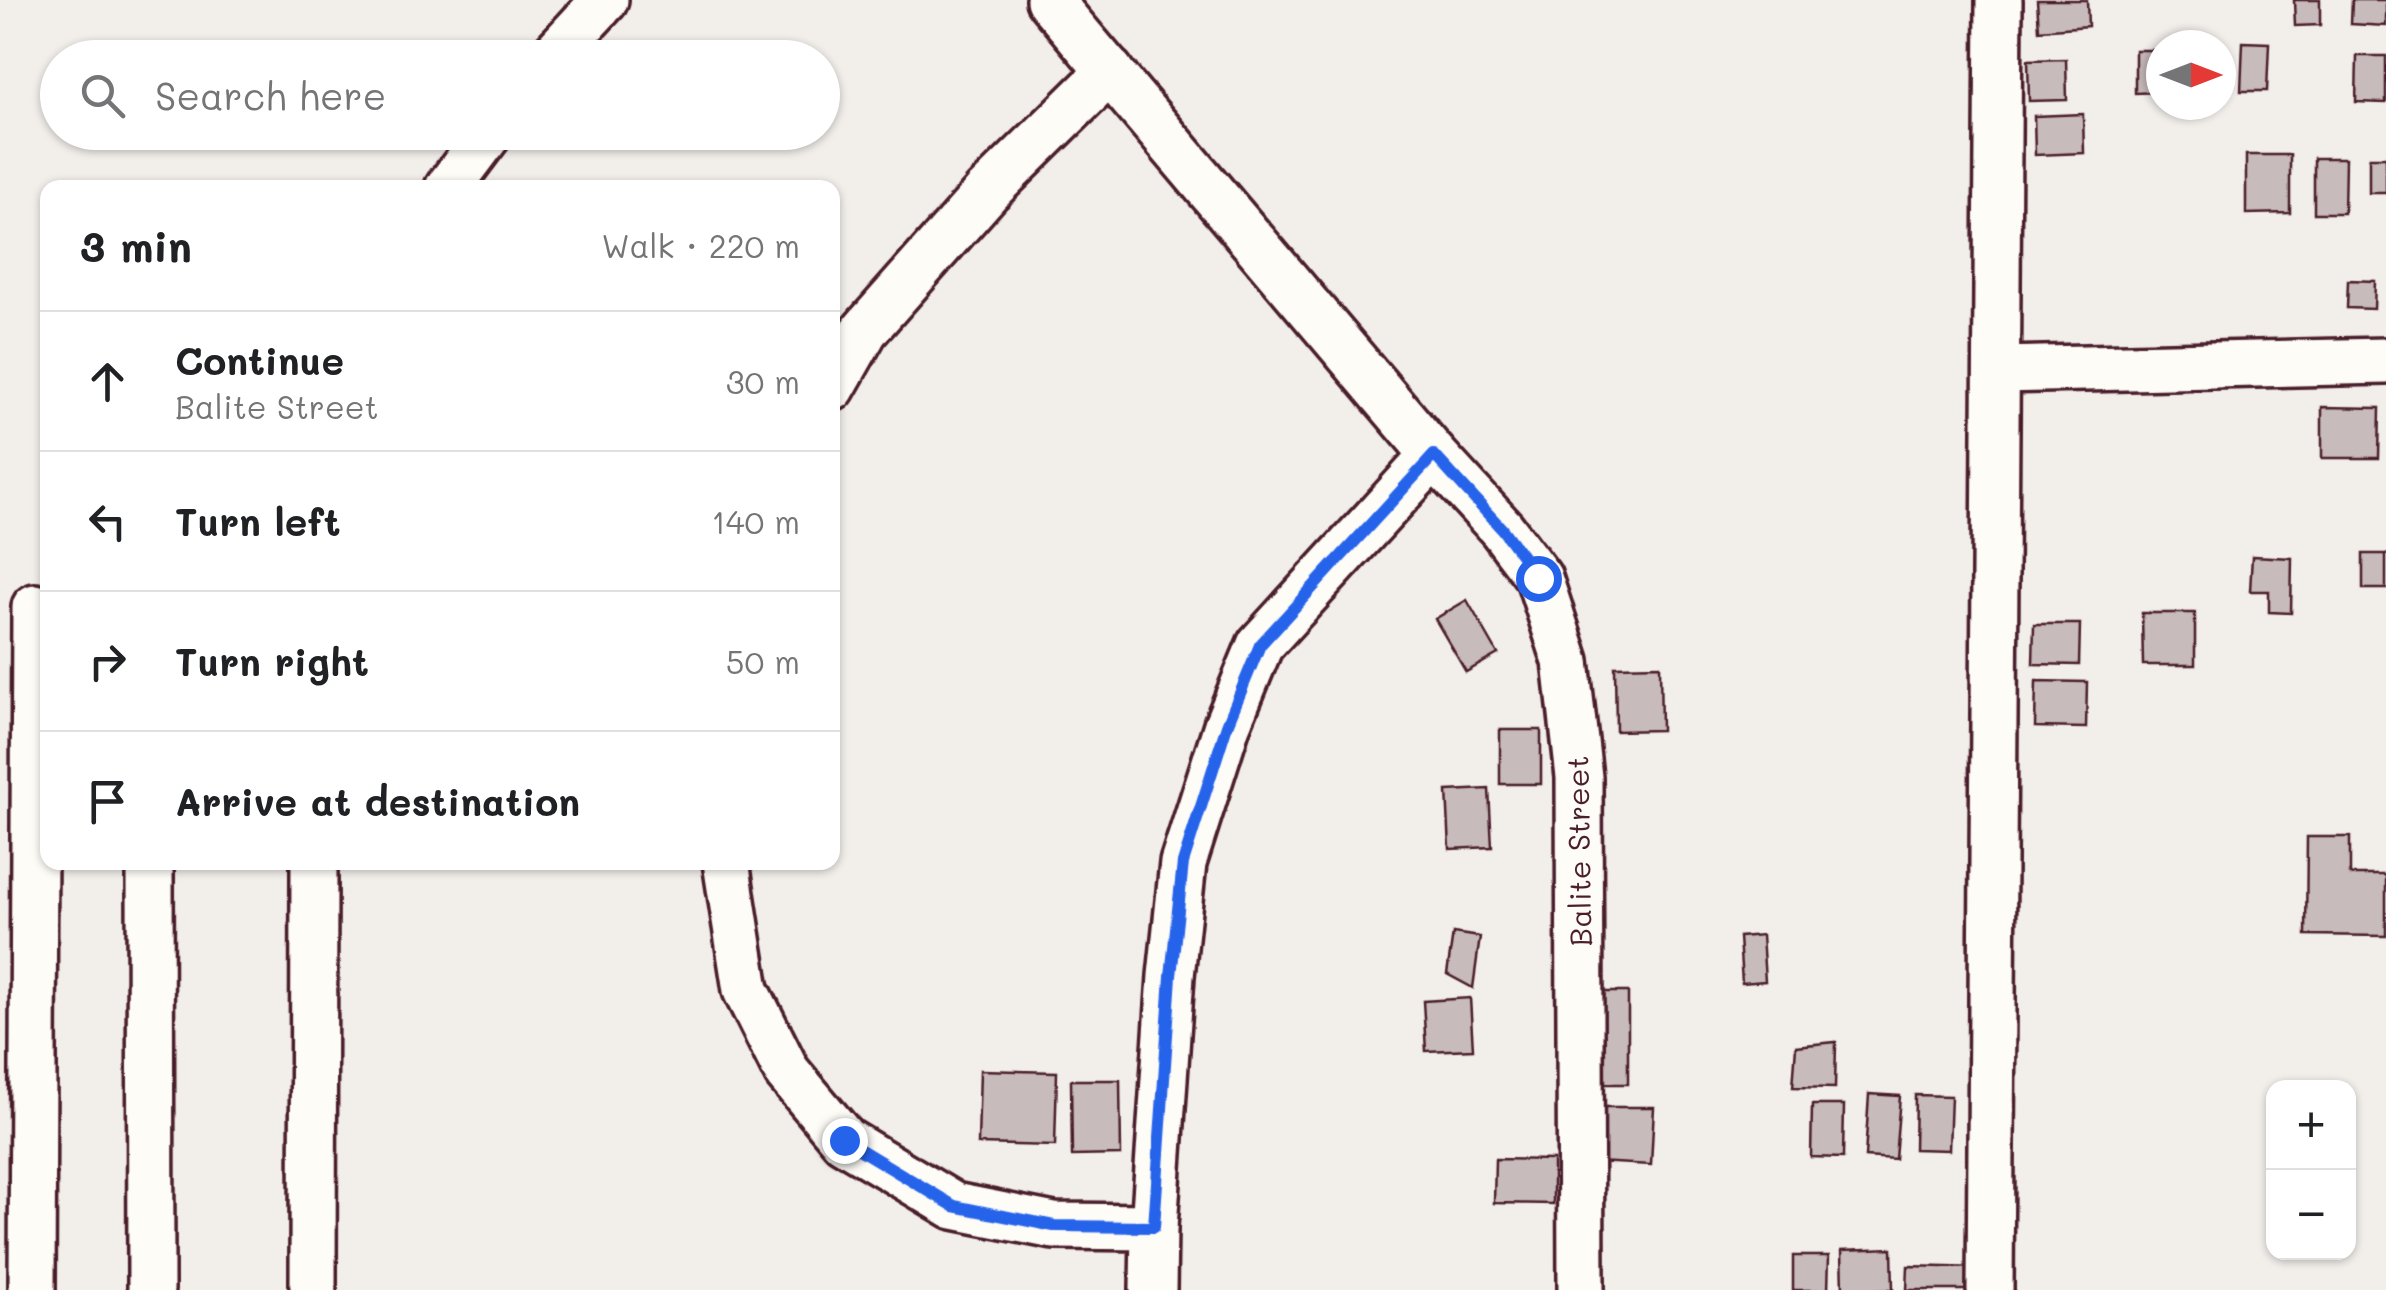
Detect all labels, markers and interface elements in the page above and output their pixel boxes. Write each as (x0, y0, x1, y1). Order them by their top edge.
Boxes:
north arrow (2146, 30, 2236, 120)
search box (40, 40, 840, 150)
icon: search (75, 68, 130, 123)
text: Search here (155, 70, 386, 120)
text: 3 min (80, 218, 192, 273)
text: Walk · 220 m (601, 224, 800, 266)
text: Continue (175, 335, 344, 385)
icon: ahead (80, 354, 135, 409)
text: 30 m (726, 360, 800, 402)
text: Balite Street (175, 385, 379, 427)
icon: left (80, 494, 135, 549)
text: Turn left (175, 496, 341, 546)
text: 140 m (711, 500, 800, 542)
route start (1516, 556, 1562, 602)
icon: right (80, 634, 135, 689)
text: Turn right (175, 636, 369, 686)
text: 50 m (726, 640, 800, 682)
street label: Balite Street (1556, 755, 1600, 947)
icon: arrive (80, 774, 135, 829)
text: Arrive at destination (175, 776, 580, 826)
map controls (2266, 1080, 2356, 1260)
button: + (2266, 1080, 2356, 1170)
route end (822, 1118, 868, 1164)
button: − (2266, 1170, 2356, 1260)

